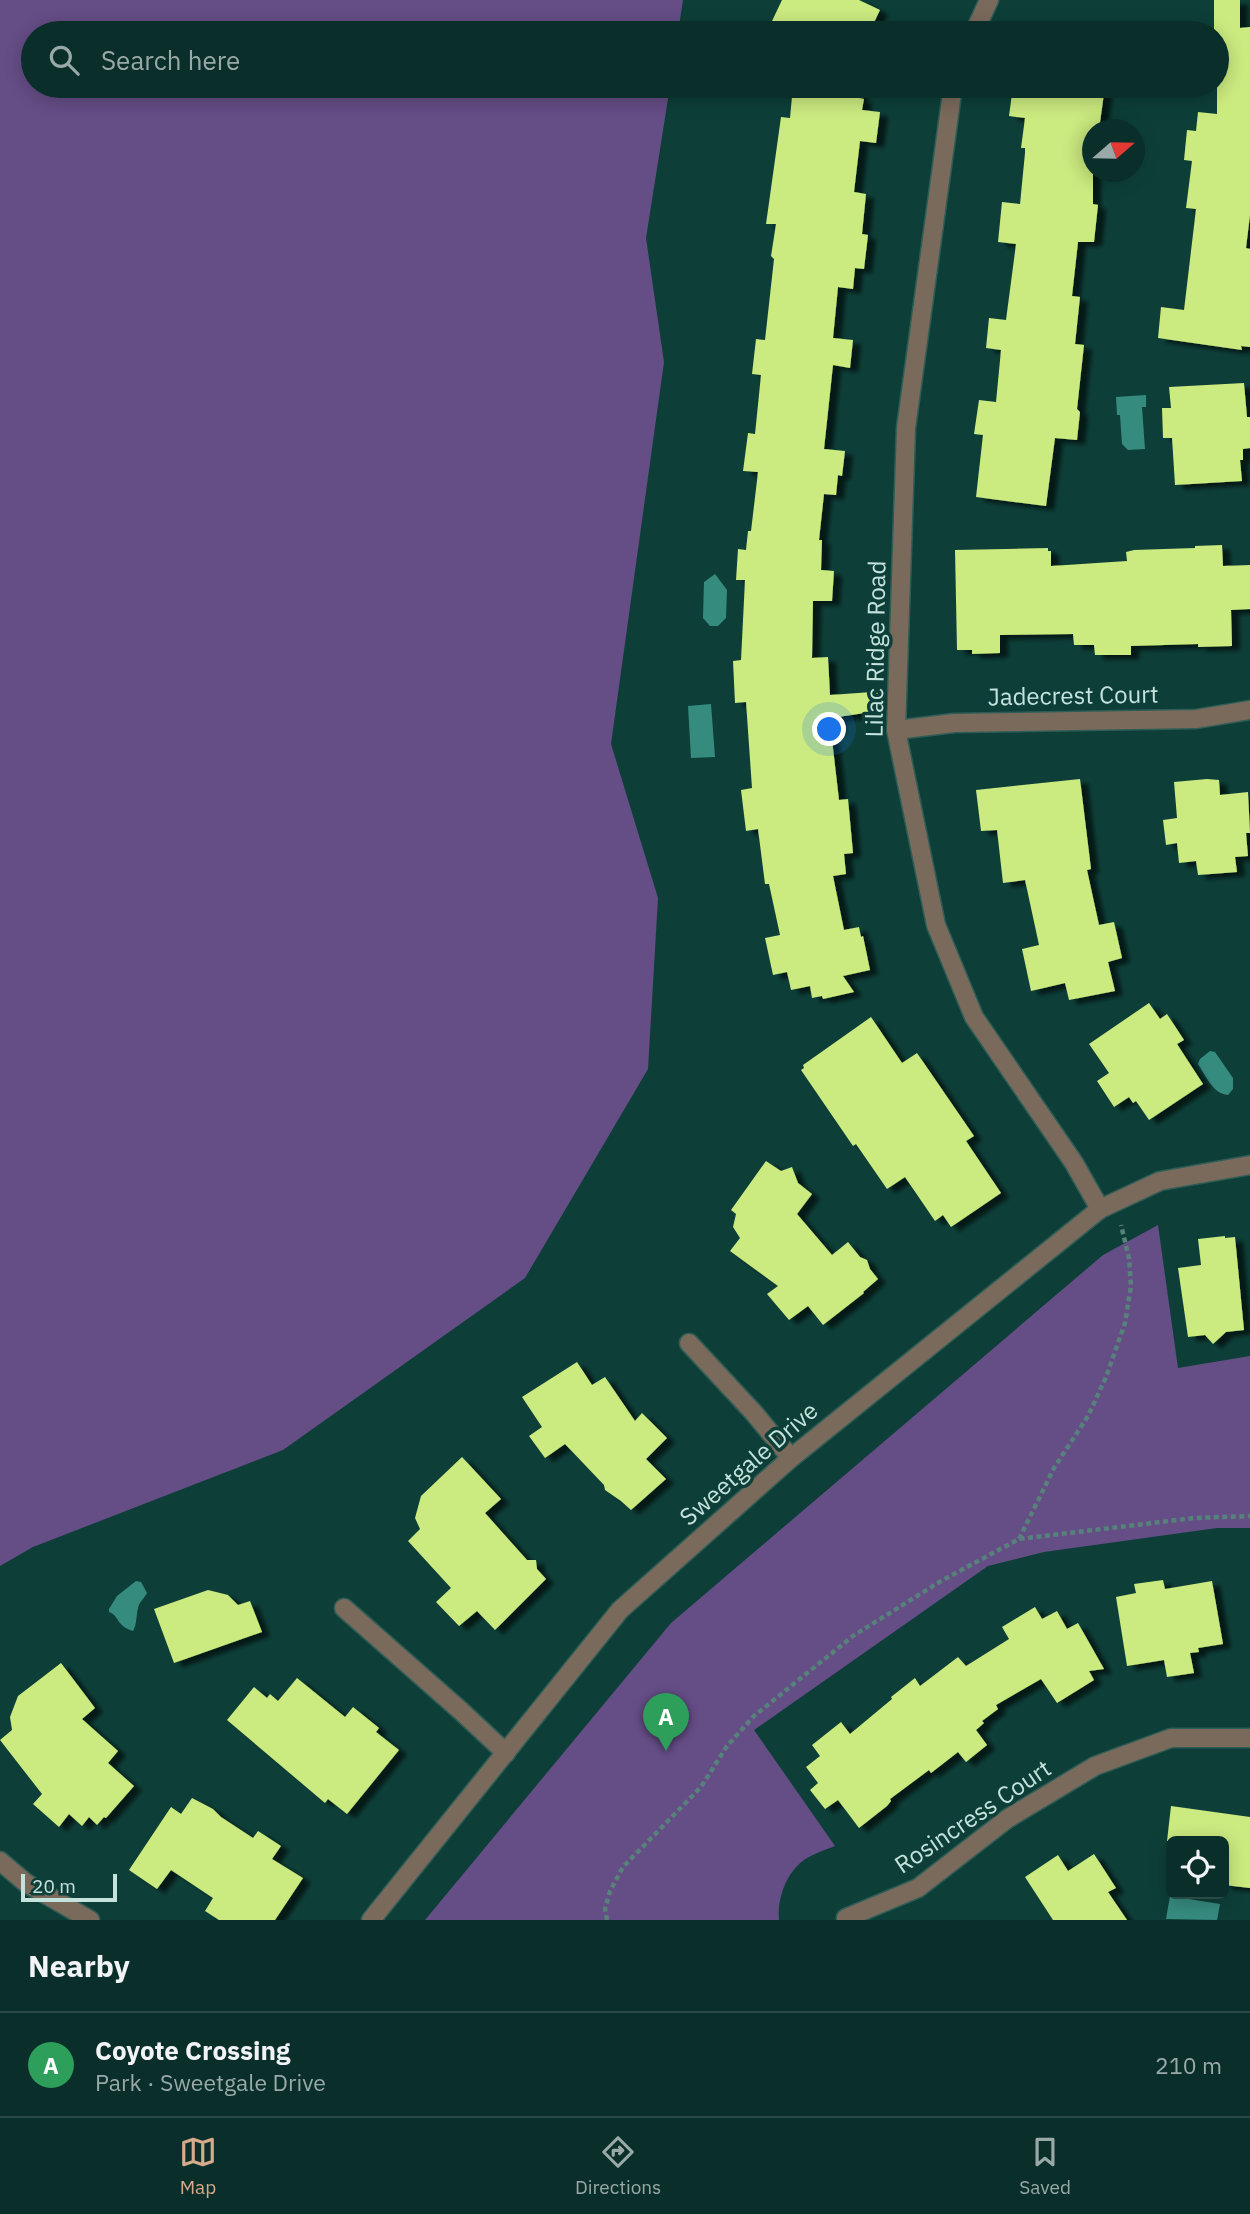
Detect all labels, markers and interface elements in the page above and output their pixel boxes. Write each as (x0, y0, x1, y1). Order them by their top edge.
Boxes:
search box (21, 21, 1229, 98)
icon: search (45, 41, 83, 79)
text: Search here (101, 43, 240, 77)
north arrow (1082, 119, 1145, 182)
street label: Lilac Ridge Road (857, 560, 893, 738)
street label: Jadecrest Court (987, 678, 1159, 712)
your location (812, 712, 846, 746)
street label: Sweetgale Drive (672, 1394, 824, 1532)
pin: A (643, 1693, 689, 1751)
street label: Rosincress Court (888, 1752, 1057, 1880)
map controls (1166, 1836, 1229, 1899)
button: locate (1166, 1836, 1229, 1899)
scale bar (21, 1871, 117, 1903)
text: 20 m (32, 1874, 76, 1898)
text: Nearby (28, 1946, 130, 1985)
text: Coyote Crossing (95, 2033, 290, 2067)
text: A (43, 2050, 59, 2080)
text: 210 m (1155, 2050, 1222, 2080)
text: Park · Sweetgale Drive (95, 2067, 326, 2097)
tab: Map (179, 2133, 217, 2199)
tab: Directions (575, 2133, 661, 2199)
tab: Saved (1019, 2133, 1071, 2199)

